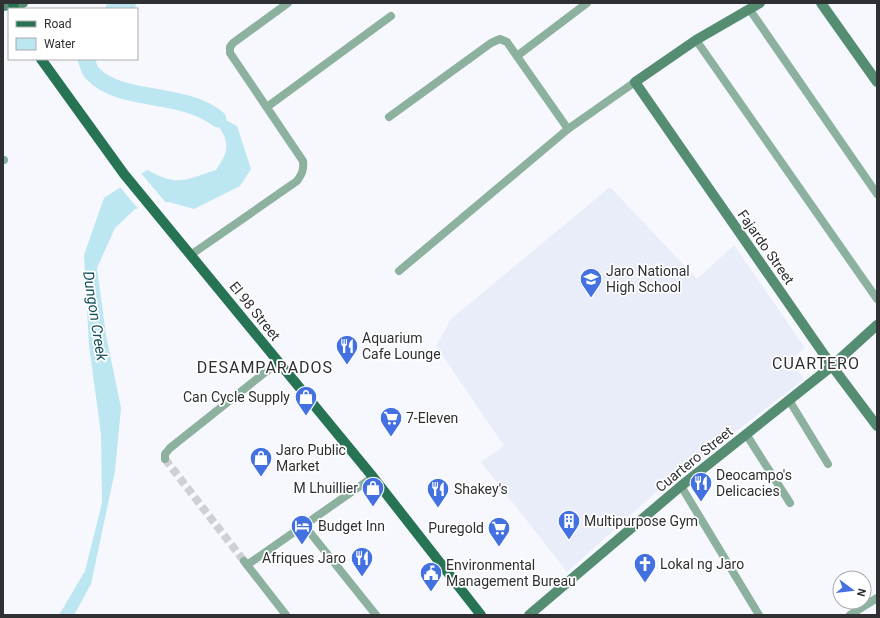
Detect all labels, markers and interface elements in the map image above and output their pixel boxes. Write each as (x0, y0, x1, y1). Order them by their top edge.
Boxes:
legend (8, 8, 138, 60)
text: Road (44, 17, 72, 31)
text: Water (44, 37, 75, 51)
street label: Fajardo Street (734, 207, 798, 288)
place label: Jaro National High School (606, 263, 690, 295)
school or university icon: Jaro National High School (578, 266, 604, 299)
water label: Dungon Creek (79, 270, 111, 363)
street label: El 98 Street (226, 278, 284, 344)
place label: Aquarium Cafe Lounge (362, 330, 441, 362)
restaurant icon: Aquarium Cafe Lounge (334, 333, 360, 366)
district label: CUARTERO (772, 354, 860, 373)
district label: DESAMPARADOS (197, 358, 333, 377)
shop icon: Can Cycle Supply (293, 384, 319, 417)
place label: Can Cycle Supply (183, 389, 290, 405)
supermarket icon: 7-Eleven (378, 405, 404, 438)
place label: 7-Eleven (406, 410, 458, 426)
street label: Cuartero Street (652, 423, 736, 495)
place label: Jaro Public Market (276, 442, 346, 474)
shop icon: Jaro Public Market (248, 445, 274, 478)
place label: Deocampo's Delicacies (716, 467, 792, 499)
restaurant icon: Deocampo's Delicacies (688, 470, 714, 503)
shop icon: M Lhuillier (360, 475, 386, 508)
restaurant icon: Shakey's (425, 476, 451, 509)
place label: M Lhuillier (294, 480, 358, 496)
place label: Shakey's (454, 481, 508, 497)
building icon: Multipurpose Gym (556, 508, 582, 541)
hotel icon: Budget Inn (289, 513, 315, 546)
place label: Multipurpose Gym (584, 513, 698, 529)
supermarket icon: Puregold (486, 515, 512, 548)
place label: Budget Inn (318, 518, 385, 534)
place label: Puregold (428, 520, 484, 536)
restaurant icon: Afriques Jaro (349, 545, 375, 578)
place label: Afriques Jaro (262, 550, 346, 566)
church icon: Lokal ng Jaro (632, 551, 658, 584)
place label: Lokal ng Jaro (660, 556, 744, 572)
place label: Environmental Management Bureau (446, 557, 576, 589)
public building icon: Environmental Management Bureau (418, 560, 444, 593)
north arrow (832, 570, 872, 610)
text: N (854, 587, 868, 598)

